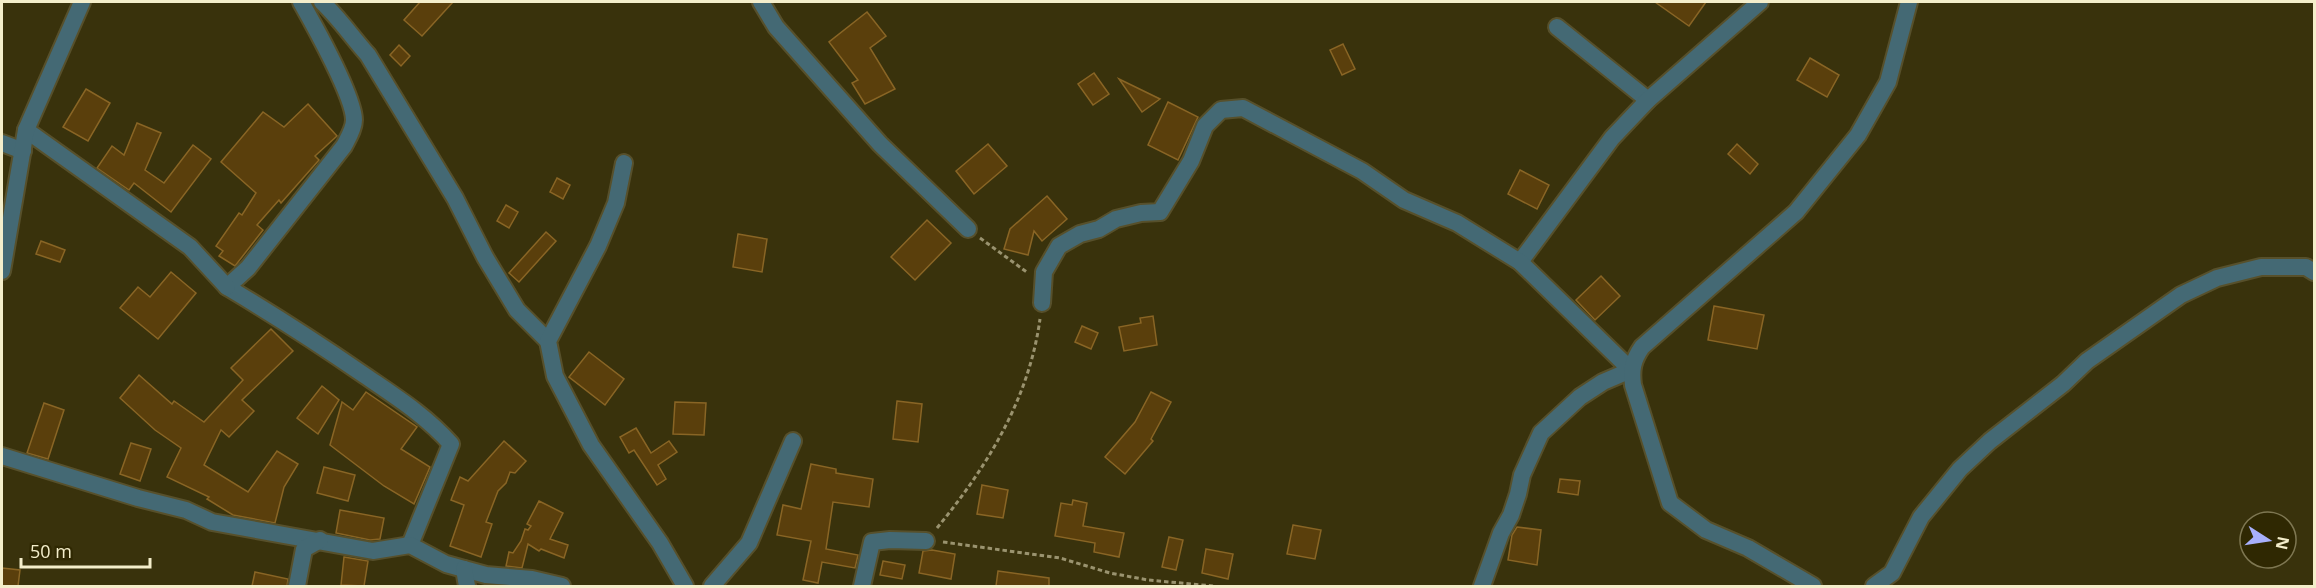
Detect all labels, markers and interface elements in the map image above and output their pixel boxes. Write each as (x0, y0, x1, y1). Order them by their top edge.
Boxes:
north arrow (2238, 510, 2298, 570)
scale bar (21, 531, 150, 569)
text: N (2271, 534, 2295, 552)
text: 50 m (30, 539, 72, 563)

